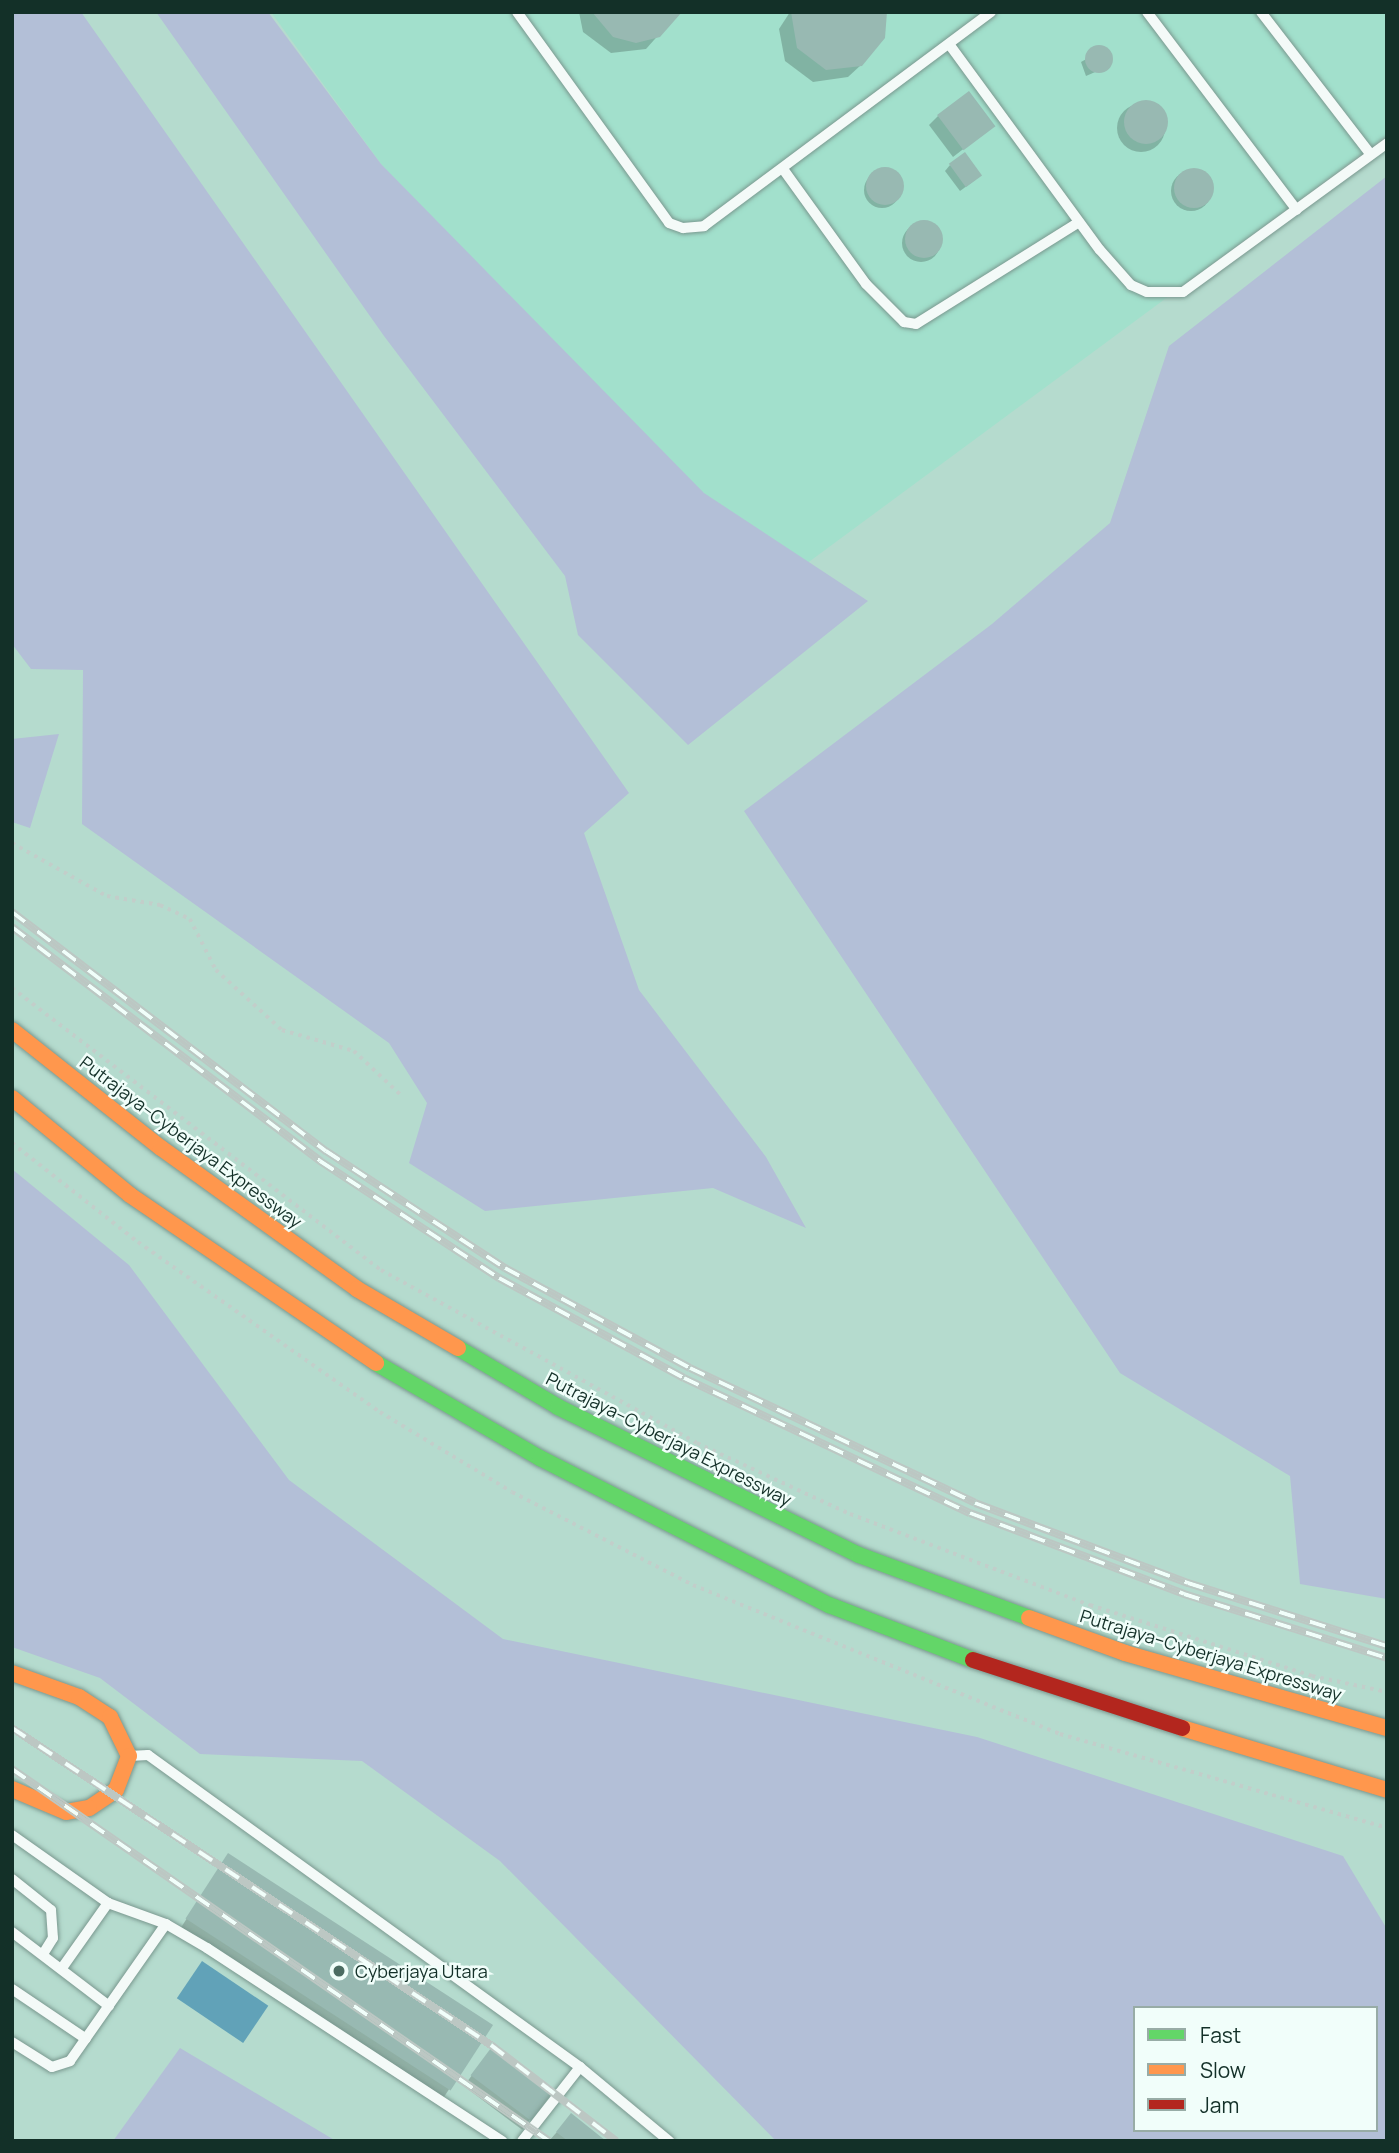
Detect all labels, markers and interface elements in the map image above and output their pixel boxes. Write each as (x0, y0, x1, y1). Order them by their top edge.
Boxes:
street label: Putrajaya–Cyberjaya Expressway (76, 1051, 306, 1233)
street label: Putrajaya–Cyberjaya Expressway (543, 1368, 795, 1510)
street label: Putrajaya–Cyberjaya Expressway (1078, 1605, 1344, 1705)
place label: Cyberjaya Utara (355, 1960, 488, 1982)
marker: Cyberjaya Utara (329, 1961, 349, 1981)
legend (1133, 2006, 1378, 2132)
text: Fast (1200, 2021, 1241, 2049)
text: Slow (1200, 2056, 1246, 2084)
text: Jam (1200, 2091, 1239, 2119)

